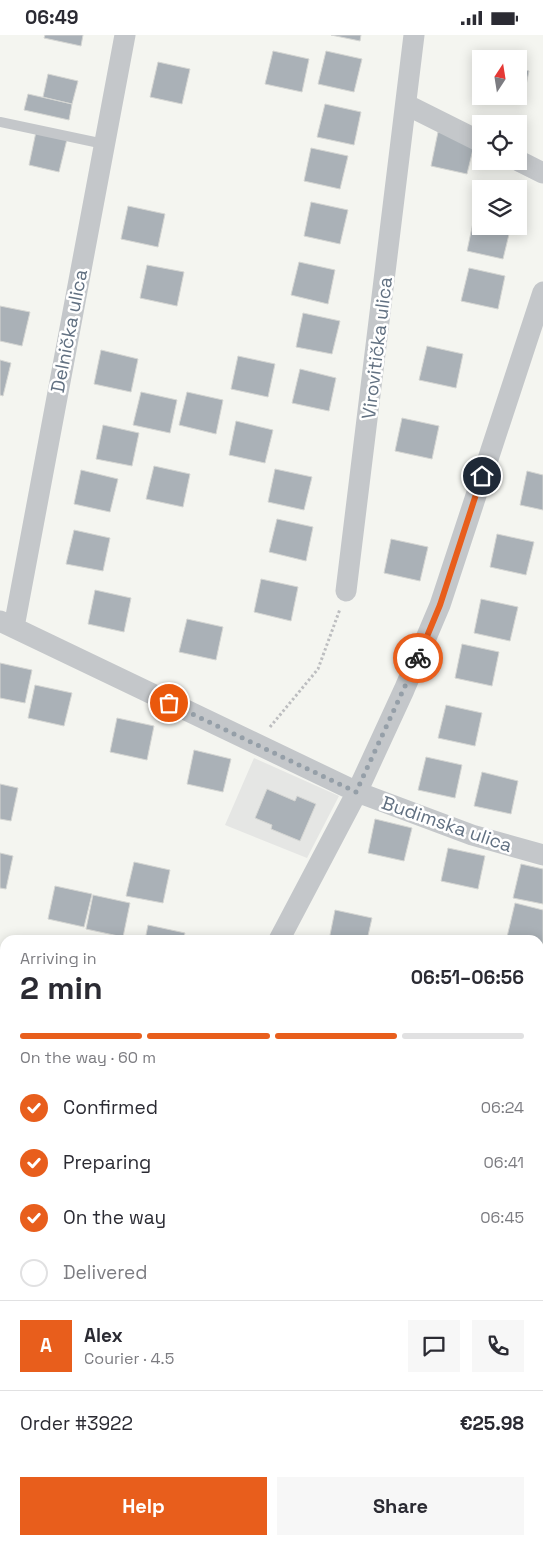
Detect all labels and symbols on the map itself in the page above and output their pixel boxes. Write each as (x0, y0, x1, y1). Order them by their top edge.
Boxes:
north arrow (472, 50, 528, 105)
street label: Delnička ulica (45, 267, 93, 395)
street label: Virovitička ulica (356, 275, 398, 421)
pin (461, 455, 503, 497)
courier (393, 633, 443, 683)
pin (148, 682, 190, 724)
street label: Budimska ulica (378, 790, 516, 858)

